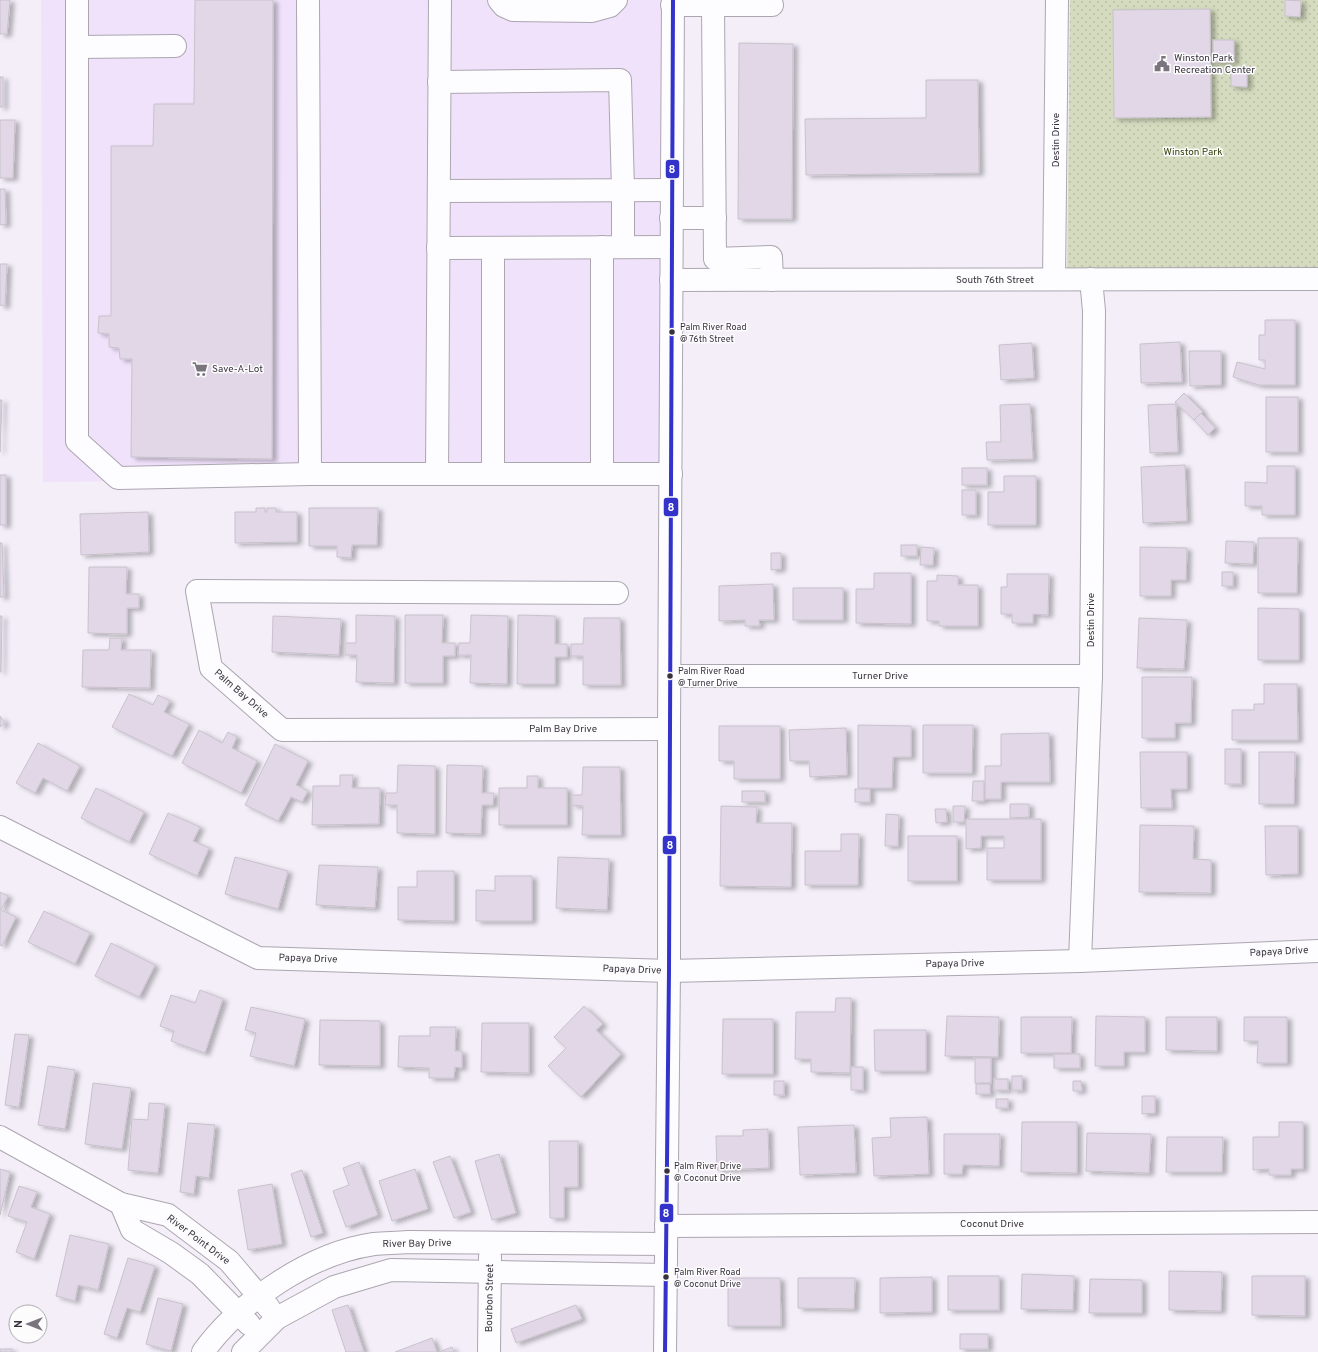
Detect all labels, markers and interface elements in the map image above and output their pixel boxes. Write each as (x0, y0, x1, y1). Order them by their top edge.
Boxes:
place label: Winston Park Recreation Center (1174, 52, 1255, 77)
public building icon: Winston Park Recreation Center (1153, 55, 1171, 73)
street label: Destin Drive (1050, 113, 1063, 167)
park label: Winston Park (1164, 146, 1223, 159)
line badge: 8 (665, 159, 680, 179)
text: 8 (669, 163, 676, 177)
street label: South 76th Street (956, 274, 1034, 287)
place label: Palm River Road @ 76th Street (680, 322, 747, 345)
marker: Palm River Road @ 76th Street (667, 327, 677, 337)
supermarket icon: Save-A-Lot (191, 360, 209, 378)
place label: Save-A-Lot (212, 363, 263, 376)
line badge: 8 (663, 497, 679, 517)
text: 8 (668, 501, 675, 515)
street label: Destin Drive (1085, 593, 1098, 647)
place label: Palm River Road @ Turner Drive (678, 666, 745, 689)
street label: Palm Bay Drive (211, 667, 271, 721)
street label: Turner Drive (852, 670, 908, 683)
marker: Palm River Road @ Turner Drive (665, 671, 675, 681)
street label: Palm Bay Drive (529, 723, 597, 736)
line badge: 8 (662, 835, 677, 855)
text: 8 (667, 839, 674, 853)
street label: Papaya Drive (1249, 944, 1309, 960)
street label: Papaya Drive (278, 951, 338, 967)
street label: Papaya Drive (925, 957, 985, 971)
street label: Papaya Drive (602, 962, 662, 978)
place label: Palm River Drive @ Coconut Drive (674, 1161, 741, 1184)
marker: Palm River Drive @ Coconut Drive (662, 1166, 672, 1176)
line badge: 8 (659, 1203, 674, 1223)
text: 8 (663, 1207, 670, 1221)
street label: River Point Drive (164, 1212, 232, 1268)
street label: Coconut Drive (960, 1218, 1024, 1231)
street label: River Bay Drive (382, 1237, 452, 1251)
street label: Bourbon Street (483, 1263, 497, 1332)
place label: Palm River Road @ Coconut Drive (674, 1267, 741, 1290)
marker: Palm River Road @ Coconut Drive (661, 1272, 671, 1282)
north arrow (8, 1304, 48, 1344)
text: N (12, 1320, 26, 1328)

